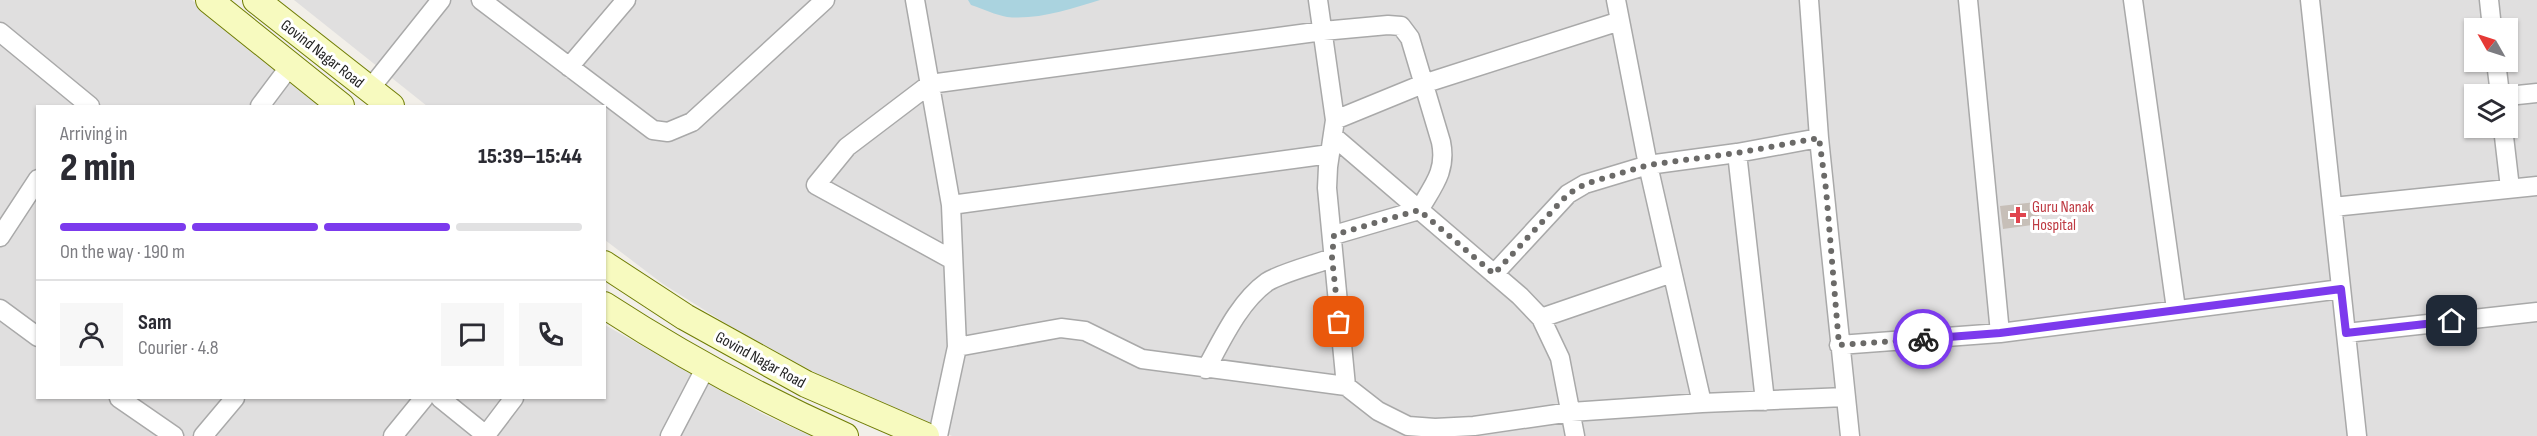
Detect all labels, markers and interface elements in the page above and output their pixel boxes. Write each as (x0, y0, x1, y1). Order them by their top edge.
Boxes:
street label: Govind Nagar Road (277, 16, 367, 93)
north arrow (2464, 18, 2518, 72)
map controls (2464, 18, 2518, 138)
button: layers (2464, 84, 2518, 138)
text: Arriving in (60, 122, 128, 146)
text: 15:39–15:44 (478, 143, 582, 170)
text: 2 min (60, 145, 136, 192)
place label: Guru Nanak Hospital (2032, 198, 2094, 235)
marker: Guru Nanak Hospital (2009, 206, 2027, 224)
text: On the way · 190 m (60, 240, 185, 264)
pin (2426, 295, 2477, 346)
pin (1313, 296, 1364, 347)
button: person (60, 303, 123, 366)
button: chat (441, 303, 504, 366)
button: phone (519, 303, 582, 366)
icon: home (2435, 304, 2468, 337)
icon: bag (1322, 305, 1355, 338)
text: Sam (138, 309, 172, 336)
courier (1893, 309, 1953, 369)
icon: bike (1907, 323, 1940, 356)
street label: Govind Nagar Road (712, 328, 809, 393)
text: Courier · 4.8 (138, 336, 219, 360)

